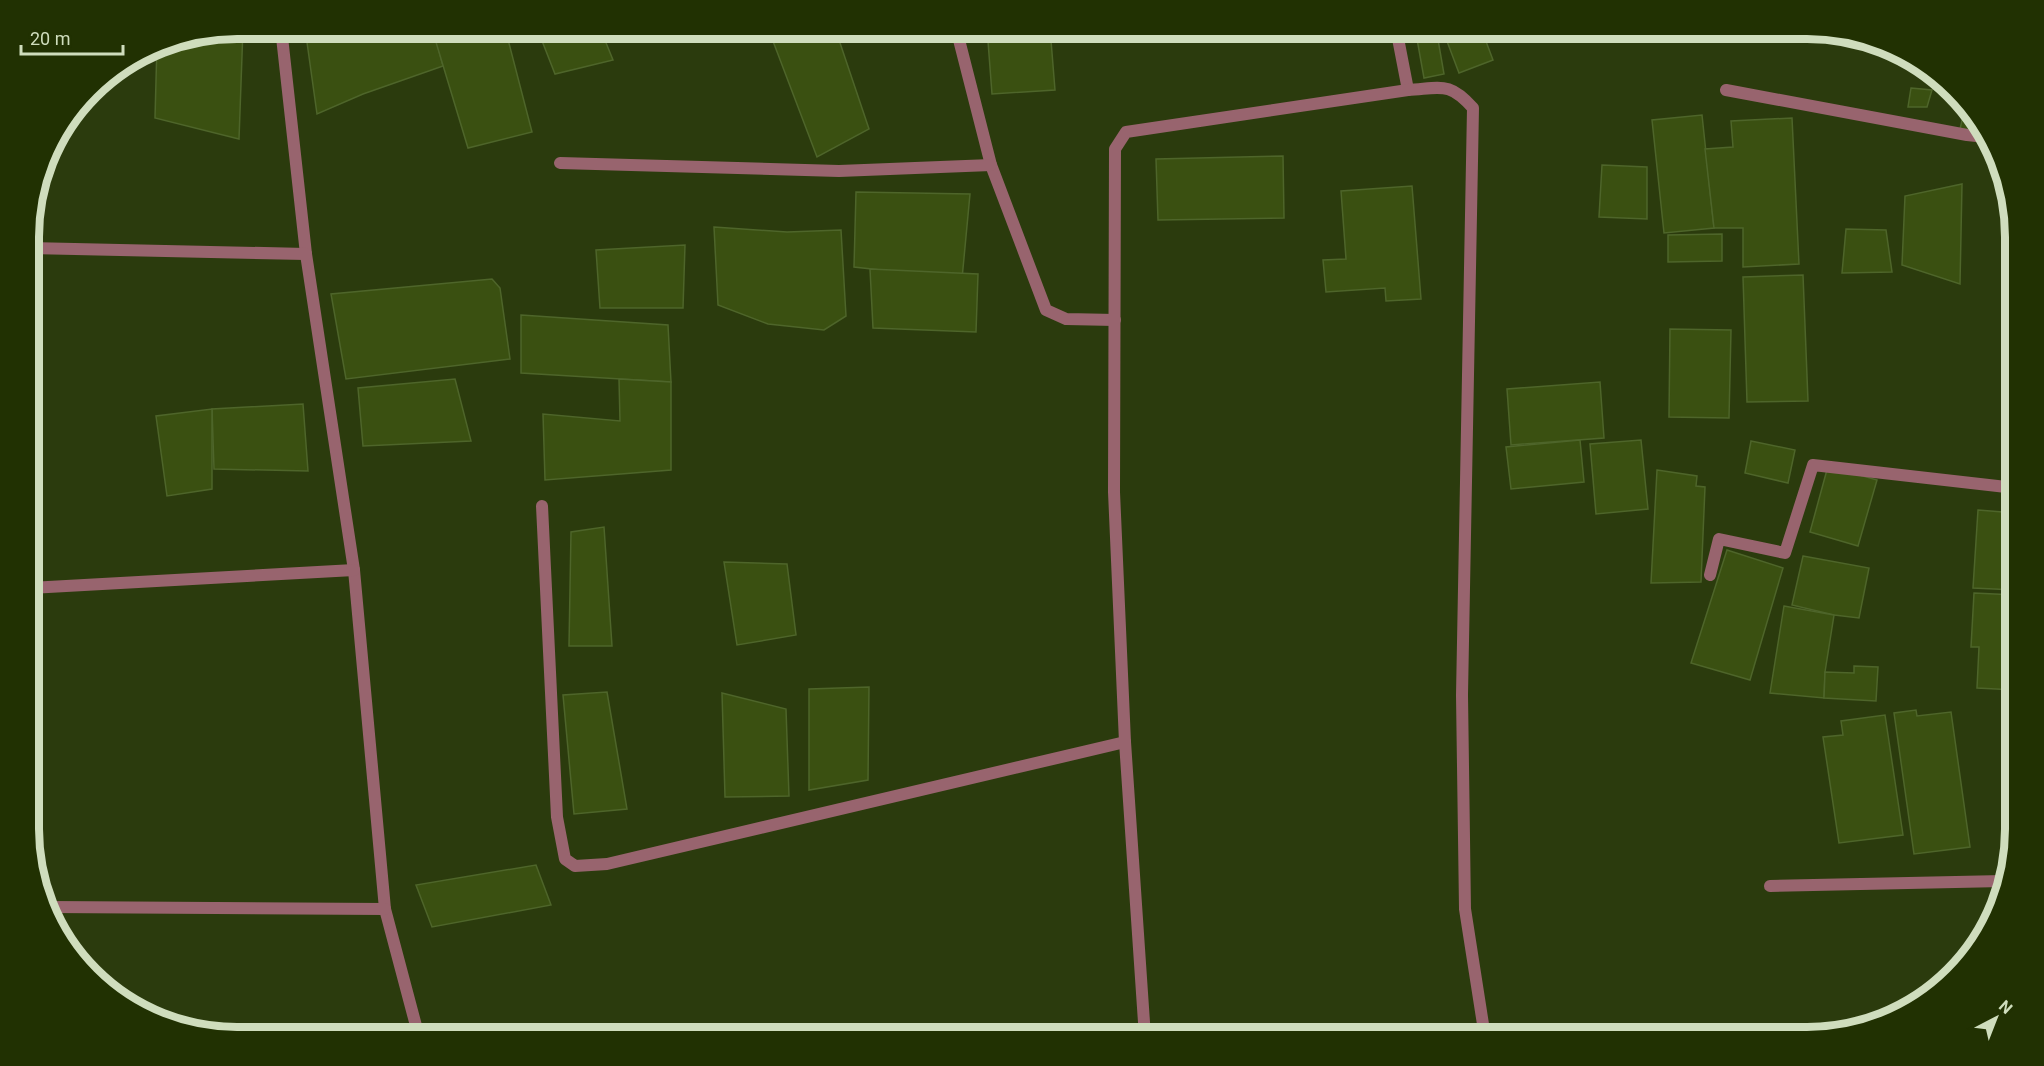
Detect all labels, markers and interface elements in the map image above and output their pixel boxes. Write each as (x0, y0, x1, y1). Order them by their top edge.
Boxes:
scale bar (21, 18, 123, 56)
text: 20 m (30, 28, 70, 49)
north arrow (1966, 988, 2026, 1048)
text: N (1995, 996, 2016, 1018)

